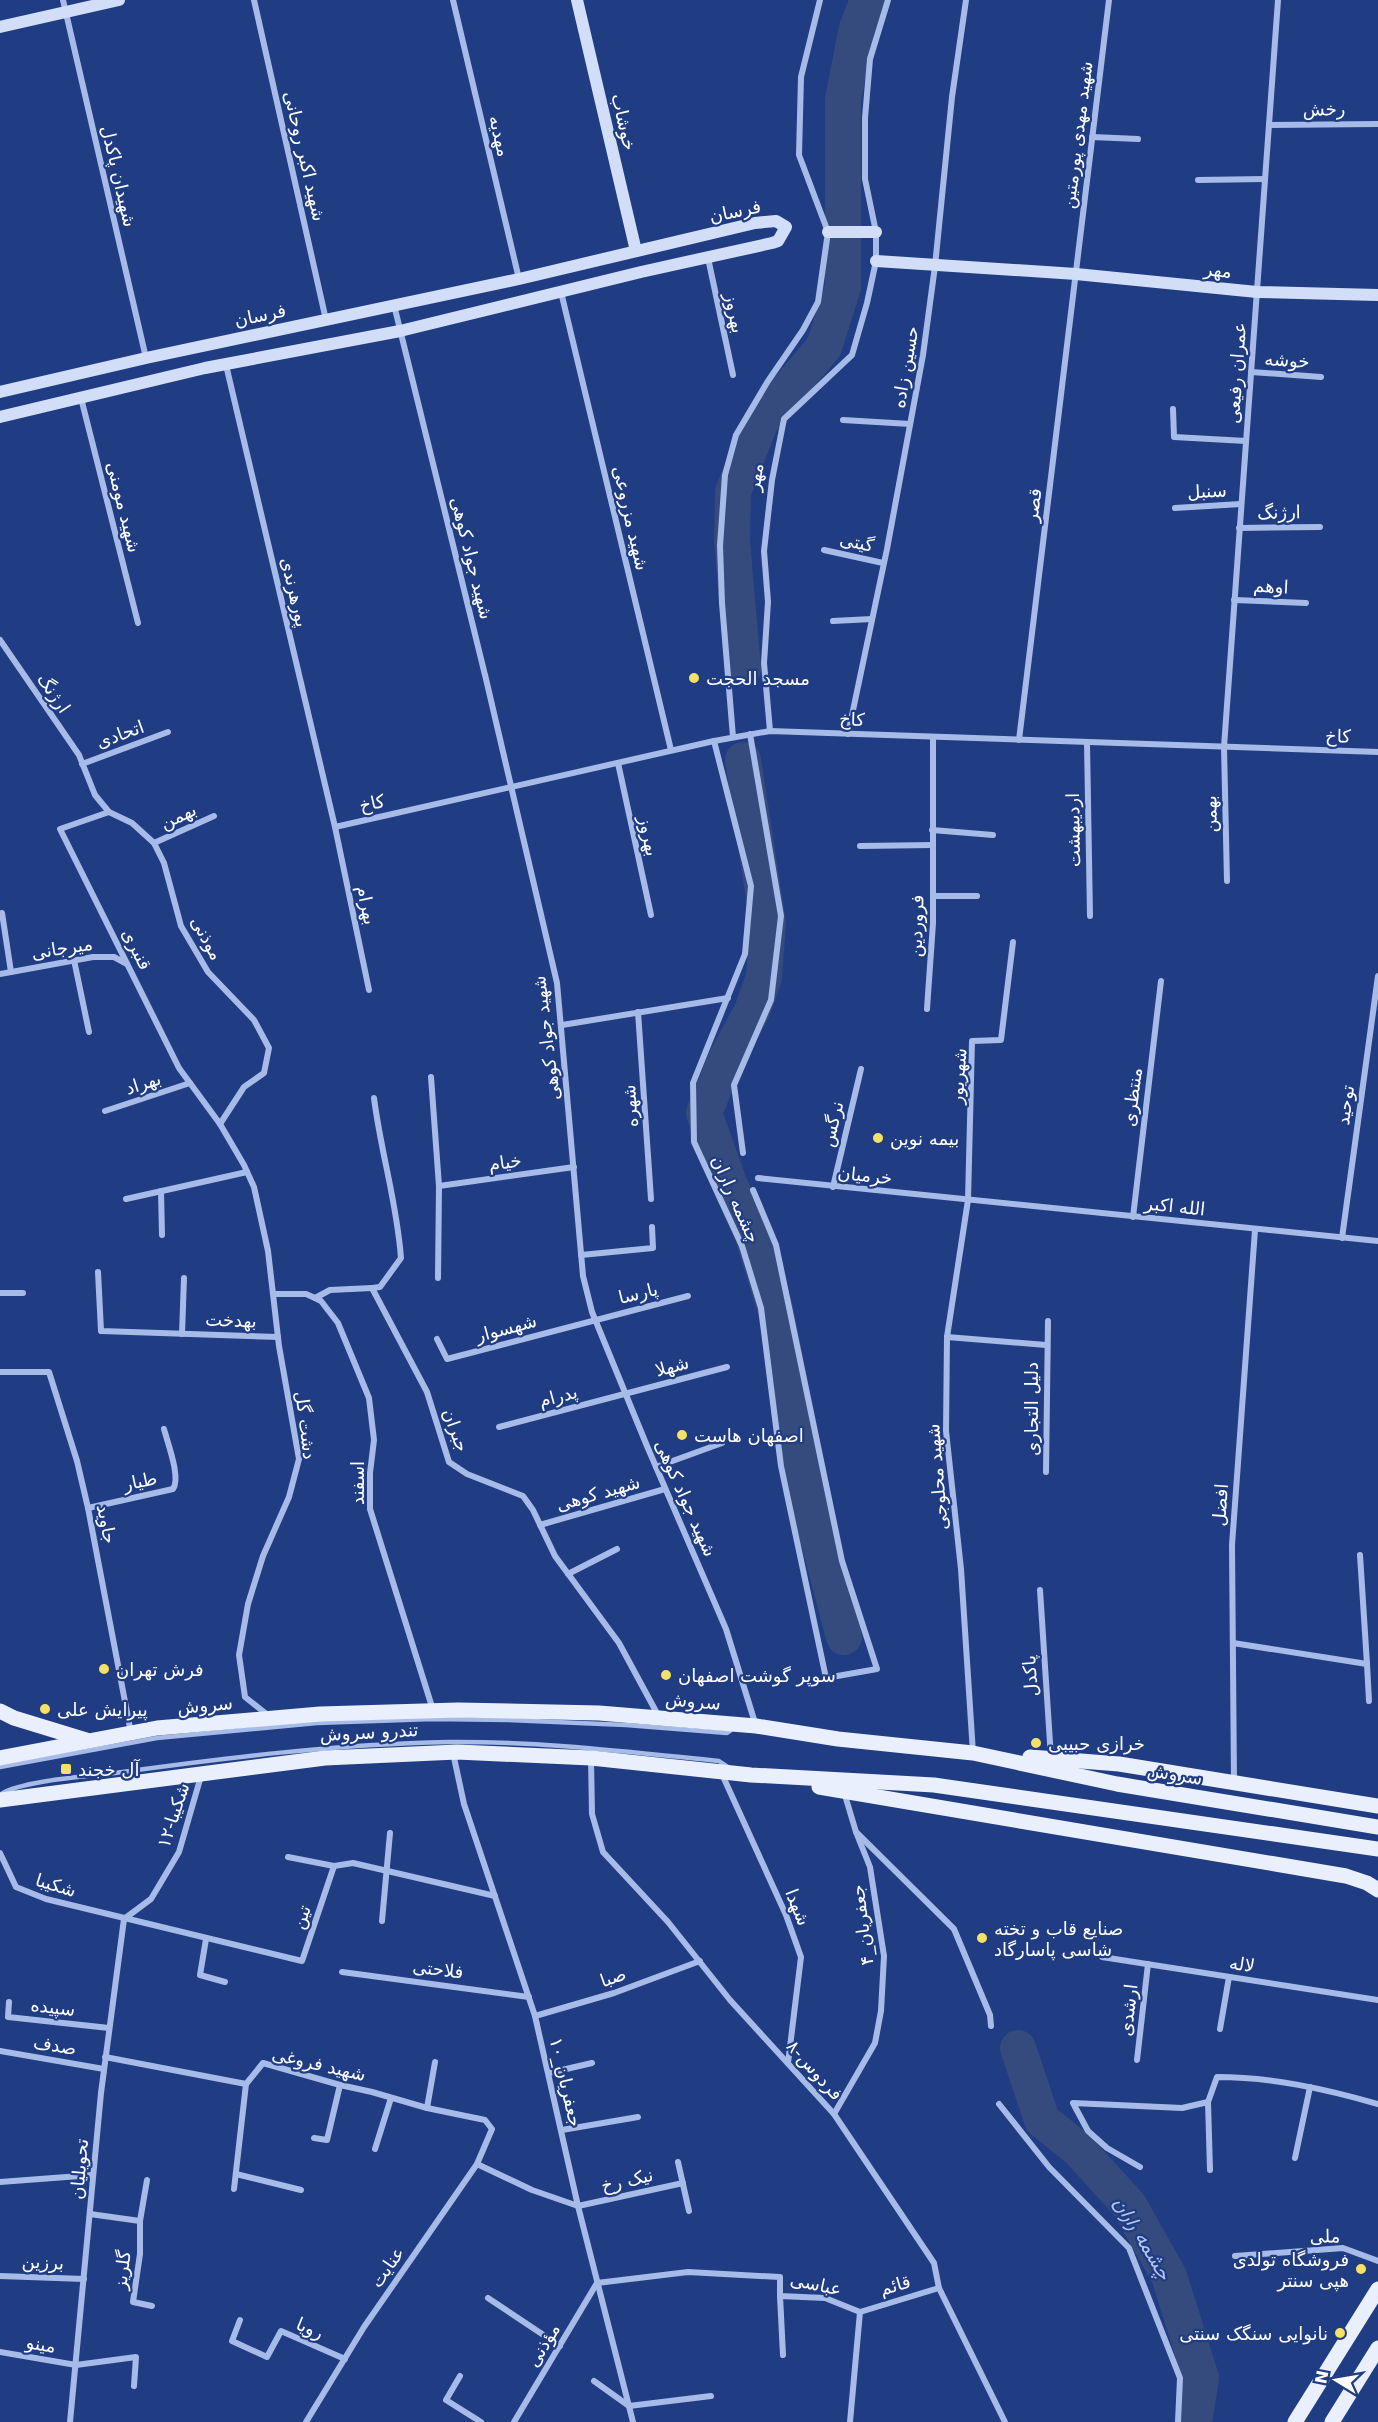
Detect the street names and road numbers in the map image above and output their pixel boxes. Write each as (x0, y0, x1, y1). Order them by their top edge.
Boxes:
street label: شهید مهدی پورمتین (1058, 60, 1097, 210)
street label: شهید اکبر روحانی (279, 89, 330, 223)
street label: خوشاب (606, 91, 641, 153)
street label: رخش (1302, 98, 1346, 120)
street label: مهدیه (484, 113, 515, 159)
street label: شهیدان پاکدل (96, 123, 141, 229)
street label: فرسان (707, 195, 763, 228)
street label: مهر (1202, 258, 1233, 283)
street label: بهروز (719, 290, 749, 335)
street label: فرسان (232, 299, 288, 332)
street label: عمران رفیعی (1222, 322, 1251, 424)
street label: حسین زاده (887, 324, 924, 410)
street label: خوشه (1264, 348, 1310, 373)
street label: شهید مومنی (102, 459, 145, 555)
street label: مهر (742, 462, 769, 494)
street label: شهید مزروعی (608, 464, 653, 573)
street label: سنبل (1187, 479, 1227, 503)
street label: قصر (1020, 487, 1046, 524)
street label: شهید جواد کوهی (446, 495, 497, 622)
street label: ارژنگ (1257, 501, 1301, 523)
street label: گیتی (838, 528, 876, 556)
street label: پورهرندی (276, 555, 313, 629)
street label: اوهم (1253, 575, 1289, 598)
street label: ارژنگ (33, 669, 75, 717)
street label: کاخ (839, 708, 866, 731)
street label: اتحادی (93, 716, 147, 752)
street label: کاخ (1325, 725, 1351, 748)
street label: کاخ (357, 790, 388, 817)
street label: اردیبهشت (1062, 793, 1085, 867)
street label: بهمن (1199, 795, 1222, 833)
street label: بهمن (157, 799, 200, 834)
street label: بهروز (633, 813, 663, 858)
street label: بهرام (352, 884, 381, 927)
street label: فروردین (904, 894, 929, 958)
street label: موذنی (186, 912, 228, 964)
street label: قنبری (117, 925, 156, 974)
street label: میرجانی (30, 933, 94, 964)
street label: شهید جواد کوهی (528, 974, 565, 1102)
street label: شهریور (945, 1047, 971, 1106)
street label: منتظری (1118, 1066, 1147, 1128)
street label: بهراد (123, 1067, 164, 1100)
street label: شهره (618, 1084, 643, 1128)
street label: توحید (1332, 1084, 1359, 1127)
street label: نرگس (817, 1099, 848, 1149)
street label: خیام (487, 1149, 523, 1175)
street label: چشمه راران (707, 1152, 765, 1246)
street label: خرمیان (837, 1162, 893, 1189)
street label: الله اکبر (1143, 1192, 1206, 1221)
street label: پارسا (616, 1278, 660, 1309)
street label: بهدخت (205, 1309, 257, 1332)
street label: شهسوار (472, 1310, 539, 1347)
street label: شهلا (653, 1351, 691, 1382)
street label: دلیل التجاری (1021, 1362, 1042, 1456)
street label: پدرام (536, 1381, 580, 1412)
street label: دشت گل (291, 1390, 321, 1460)
street label: جبران (438, 1405, 474, 1455)
street label: شهید محلوجی (922, 1423, 953, 1531)
street label: شهید جواد کوهی (650, 1436, 721, 1560)
street label: اسفند (347, 1461, 368, 1505)
street label: طیار (120, 1467, 159, 1495)
street label: شهید کوهی (554, 1471, 643, 1516)
street label: افضل (1208, 1483, 1232, 1527)
street label: جاوید (92, 1502, 121, 1546)
street label: پاکدل (1018, 1654, 1043, 1697)
street label: سروش (664, 1688, 722, 1715)
street label: سروش (176, 1692, 234, 1719)
street label: تندرو سروش (319, 1719, 419, 1746)
street label: سروش (1146, 1759, 1204, 1790)
street label: ۱۲-شکیبا (153, 1780, 193, 1850)
street label: شکیبا (33, 1869, 79, 1901)
street label: ۴_جعفریان (847, 1883, 878, 1967)
street label: شهدا (780, 1886, 815, 1929)
street label: تین (287, 1902, 316, 1932)
street label: لاله (1228, 1952, 1256, 1976)
street label: فلاحتی (411, 1955, 465, 1983)
street label: صبا (597, 1963, 629, 1991)
street label: ارشدی (1114, 1983, 1142, 2037)
street label: سپیده (29, 1994, 77, 2021)
street label: صدف (32, 2031, 78, 2059)
street label: ۱۰_جعفریان (545, 2035, 586, 2129)
street label: ۸-فردوس (782, 2036, 847, 2105)
street label: شهید فروغی (270, 2043, 368, 2086)
street label: تحویلیان (66, 2138, 93, 2200)
street label: نیک رخ (599, 2164, 655, 2197)
street label: ملی (1310, 2225, 1340, 2247)
street label: عنایت (366, 2243, 408, 2291)
street label: گلریز (109, 2249, 136, 2292)
street label: برزین (21, 2250, 65, 2275)
street label: عباسی (789, 2268, 843, 2300)
street label: قائم (877, 2271, 913, 2300)
street label: رویا (293, 2313, 327, 2344)
street label: مؤذنی (522, 2319, 565, 2371)
street label: مینو (23, 2331, 57, 2358)

